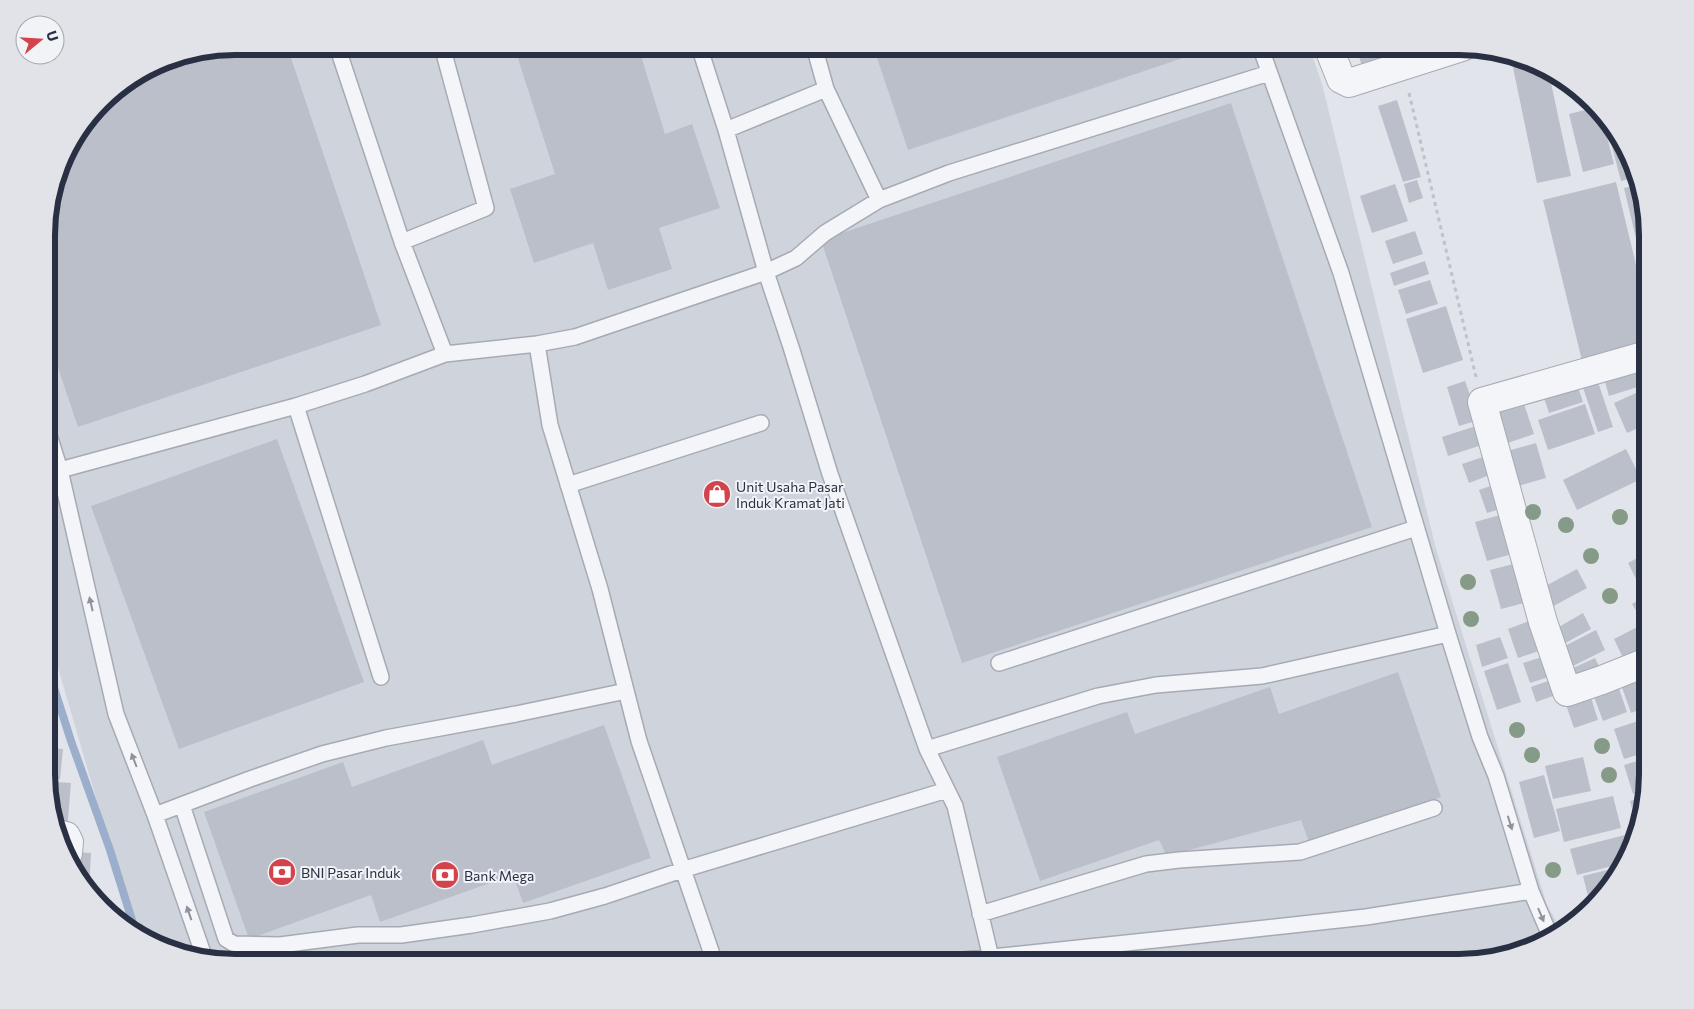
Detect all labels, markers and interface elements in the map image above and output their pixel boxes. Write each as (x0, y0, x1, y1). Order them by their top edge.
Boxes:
north arrow (15, 15, 65, 65)
text: U (43, 28, 62, 43)
place label: Unit Usaha Pasar Induk Kramat Jati (736, 478, 845, 511)
shop icon: Unit Usaha Pasar Induk Kramat Jati (702, 479, 732, 509)
one-way arrow (87, 596, 95, 611)
one-way arrow (130, 752, 138, 767)
one-way arrow (1506, 815, 1514, 830)
bank icon: BNI Pasar Induk (267, 857, 297, 887)
bank icon: Bank Mega (430, 860, 460, 890)
place label: BNI Pasar Induk (301, 864, 401, 881)
place label: Bank Mega (464, 867, 534, 884)
one-way arrow (185, 905, 193, 920)
one-way arrow (1537, 908, 1545, 922)

